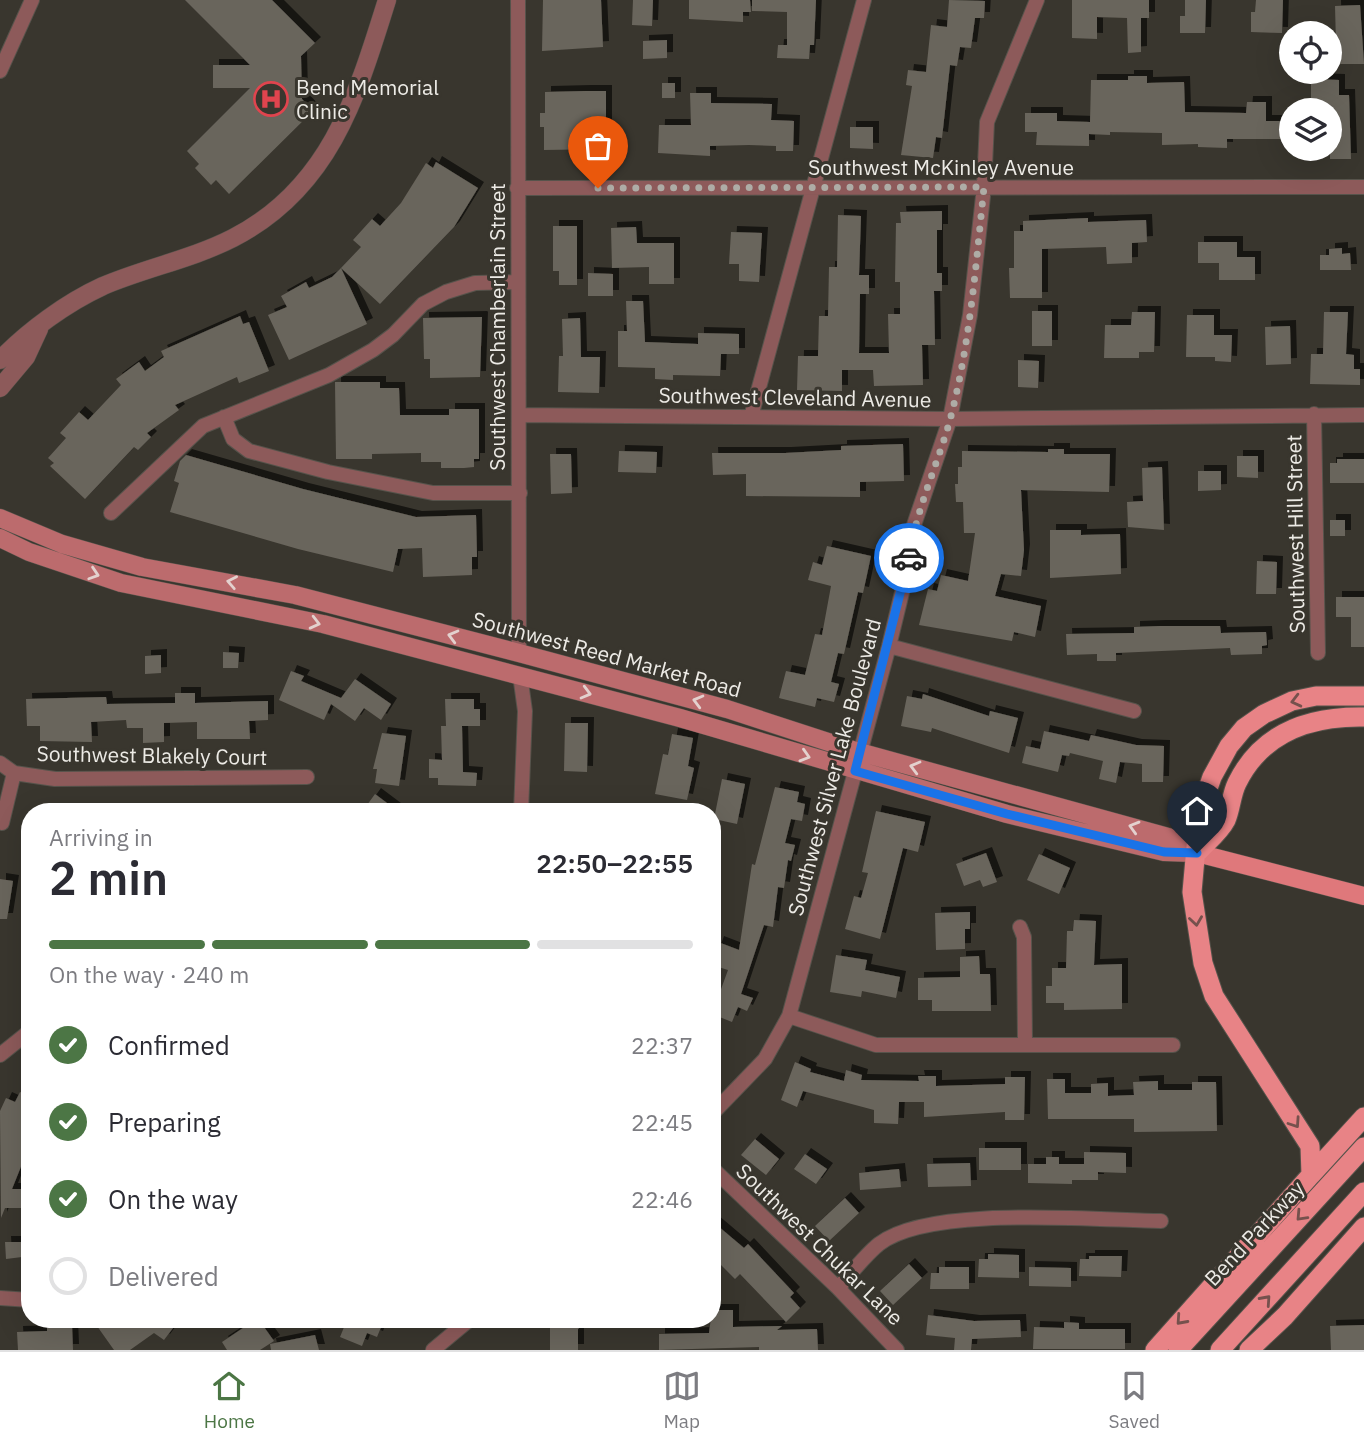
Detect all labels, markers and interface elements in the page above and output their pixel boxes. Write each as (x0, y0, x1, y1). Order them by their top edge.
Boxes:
map controls (1279, 21, 1342, 161)
button: locate (1279, 21, 1342, 84)
place label: Bend Memorial Clinic (296, 73, 439, 125)
hospital icon: Bend Memorial Clinic (252, 80, 290, 118)
button: layers (1279, 98, 1342, 161)
pin (568, 116, 628, 188)
icon: bag (579, 127, 617, 165)
street label: Southwest McKinley Avenue (808, 153, 1074, 181)
street label: Southwest Chamberlain Street (483, 183, 511, 471)
street label: Southwest Cleveland Avenue (658, 381, 932, 413)
street label: Southwest Hill Street (1279, 434, 1311, 634)
courier (874, 523, 944, 593)
icon: car (890, 539, 928, 577)
one-way arrow (87, 565, 99, 580)
one-way arrow (226, 575, 238, 590)
street label: Southwest Reed Market Road (470, 605, 744, 703)
one-way arrow (309, 615, 321, 629)
street label: Southwest Silver Lake Boulevard (781, 615, 887, 919)
one-way arrow (447, 630, 459, 644)
one-way arrow (580, 684, 592, 699)
one-way arrow (1291, 693, 1303, 707)
one-way arrow (692, 695, 704, 709)
street label: Southwest Blakely Court (36, 739, 268, 771)
one-way arrow (798, 748, 810, 763)
one-way arrow (909, 761, 921, 775)
pin (1167, 781, 1227, 853)
icon: home (1178, 792, 1216, 830)
one-way arrow (1129, 821, 1141, 836)
text: Arriving in (49, 822, 153, 852)
text: 22:50–22:55 (536, 846, 693, 880)
text: 2 min (49, 848, 168, 908)
one-way arrow (1189, 915, 1204, 927)
text: On the way · 240 m (49, 959, 249, 989)
icon: check (49, 1026, 87, 1064)
text: Confirmed (108, 1028, 230, 1062)
text: 22:37 (631, 1030, 693, 1060)
icon: check (49, 1103, 87, 1141)
text: Preparing (108, 1105, 221, 1139)
text: 22:45 (631, 1107, 693, 1137)
one-way arrow (1286, 1115, 1299, 1128)
street label: Southwest Chukar Lane (730, 1157, 910, 1331)
street label: Bend Parkway (1198, 1174, 1310, 1292)
icon: check (49, 1180, 87, 1218)
text: On the way (108, 1182, 238, 1216)
text: 22:46 (631, 1184, 693, 1214)
one-way arrow (1297, 1208, 1310, 1221)
text: Delivered (108, 1259, 219, 1293)
one-way arrow (1258, 1295, 1270, 1308)
one-way arrow (1177, 1312, 1189, 1325)
tab: Home (204, 1367, 255, 1433)
tab: Map (663, 1367, 701, 1433)
tab: Saved (1108, 1367, 1160, 1433)

